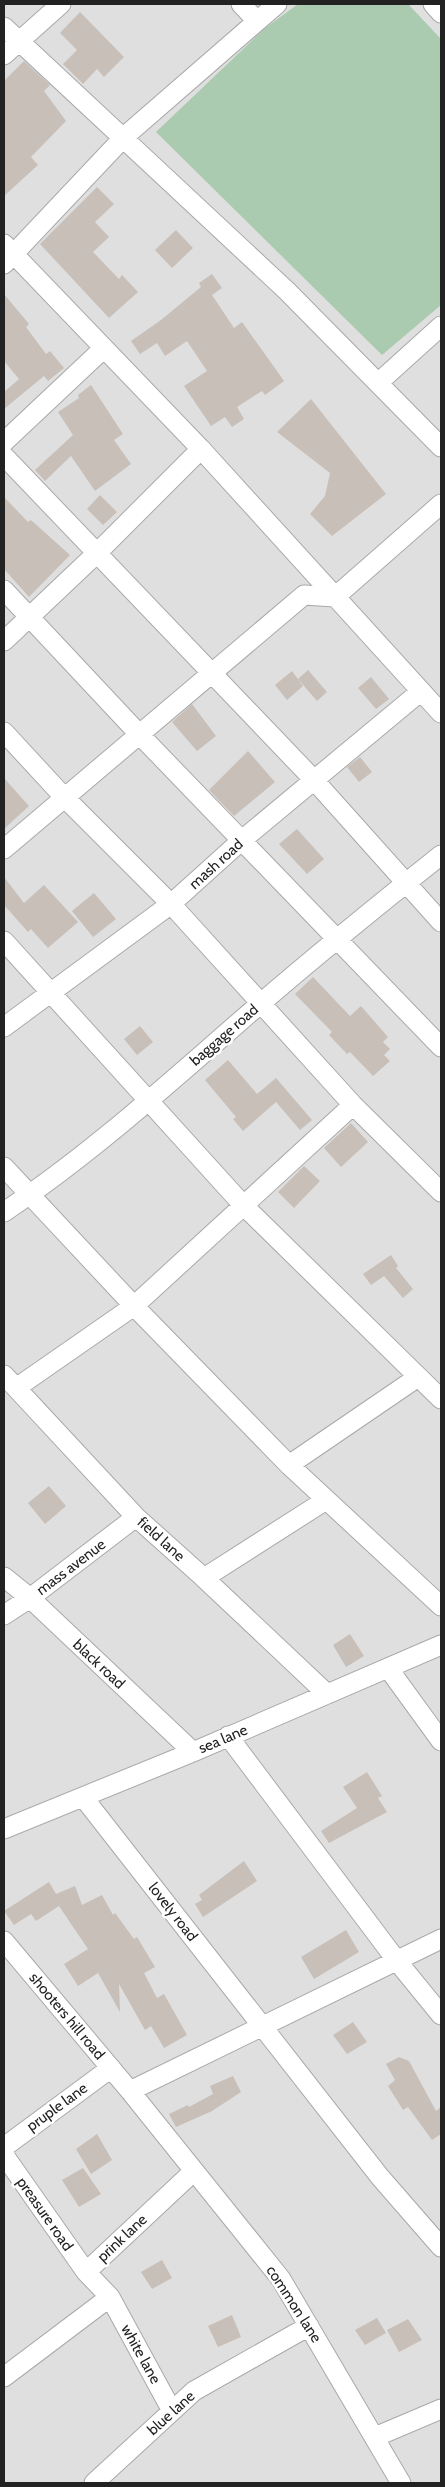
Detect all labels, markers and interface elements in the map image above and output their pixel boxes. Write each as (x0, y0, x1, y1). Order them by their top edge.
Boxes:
street label: mash road (185, 835, 247, 893)
street label: baggage road (186, 1000, 262, 1070)
street label: field lane (134, 1513, 189, 1565)
street label: mass avenue (33, 1535, 109, 1599)
street label: black road (69, 1635, 129, 1693)
street label: sea lane (196, 1721, 250, 1757)
street label: lovely road (145, 1879, 201, 1945)
street label: shooters hill road (25, 1969, 109, 2063)
street label: pruple lane (23, 2079, 91, 2135)
street label: preasure road (13, 2174, 77, 2254)
street label: prink lane (93, 2210, 151, 2266)
street label: common lane (262, 2262, 326, 2346)
street label: white lane (117, 2321, 165, 2387)
street label: blue lane (144, 2387, 199, 2439)

